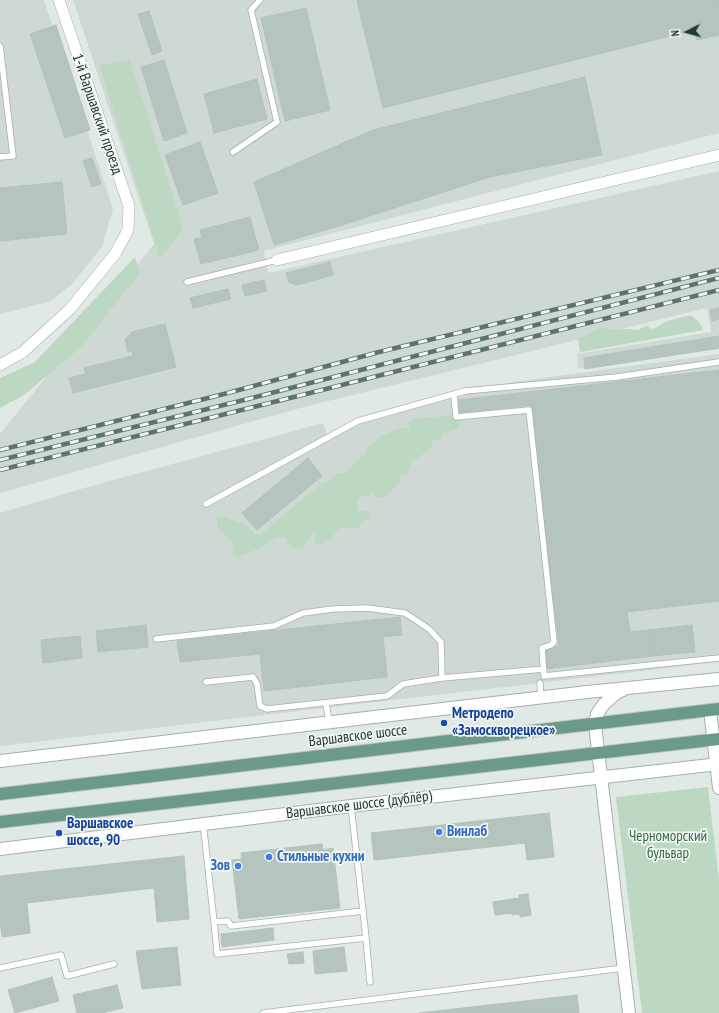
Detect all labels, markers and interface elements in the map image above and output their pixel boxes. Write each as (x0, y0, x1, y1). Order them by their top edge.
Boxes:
north arrow (667, 12, 707, 52)
text: N (668, 30, 682, 37)
street label: 1-й Варшавский проезд (68, 51, 126, 177)
place label: Метродепо «Замоскворецкое» (452, 705, 555, 740)
marker: Метродепо «Замоскворецкое» (439, 718, 449, 728)
street label: Варшавское шоссе (308, 721, 408, 751)
street label: Варшавское шоссе (дублёр) (285, 787, 433, 823)
place label: Варшавское шоссе, 90 (67, 815, 133, 850)
place label: Винлаб (447, 823, 487, 841)
marker: Винлаб (434, 827, 444, 837)
marker: Варшавское шоссе, 90 (54, 828, 64, 838)
park label: Черноморский бульвар (629, 828, 707, 863)
place label: Стильные кухни (277, 848, 365, 866)
marker: Стильные кухни (264, 852, 274, 862)
place label: Зов (211, 857, 230, 875)
marker: Зов (233, 861, 243, 871)

